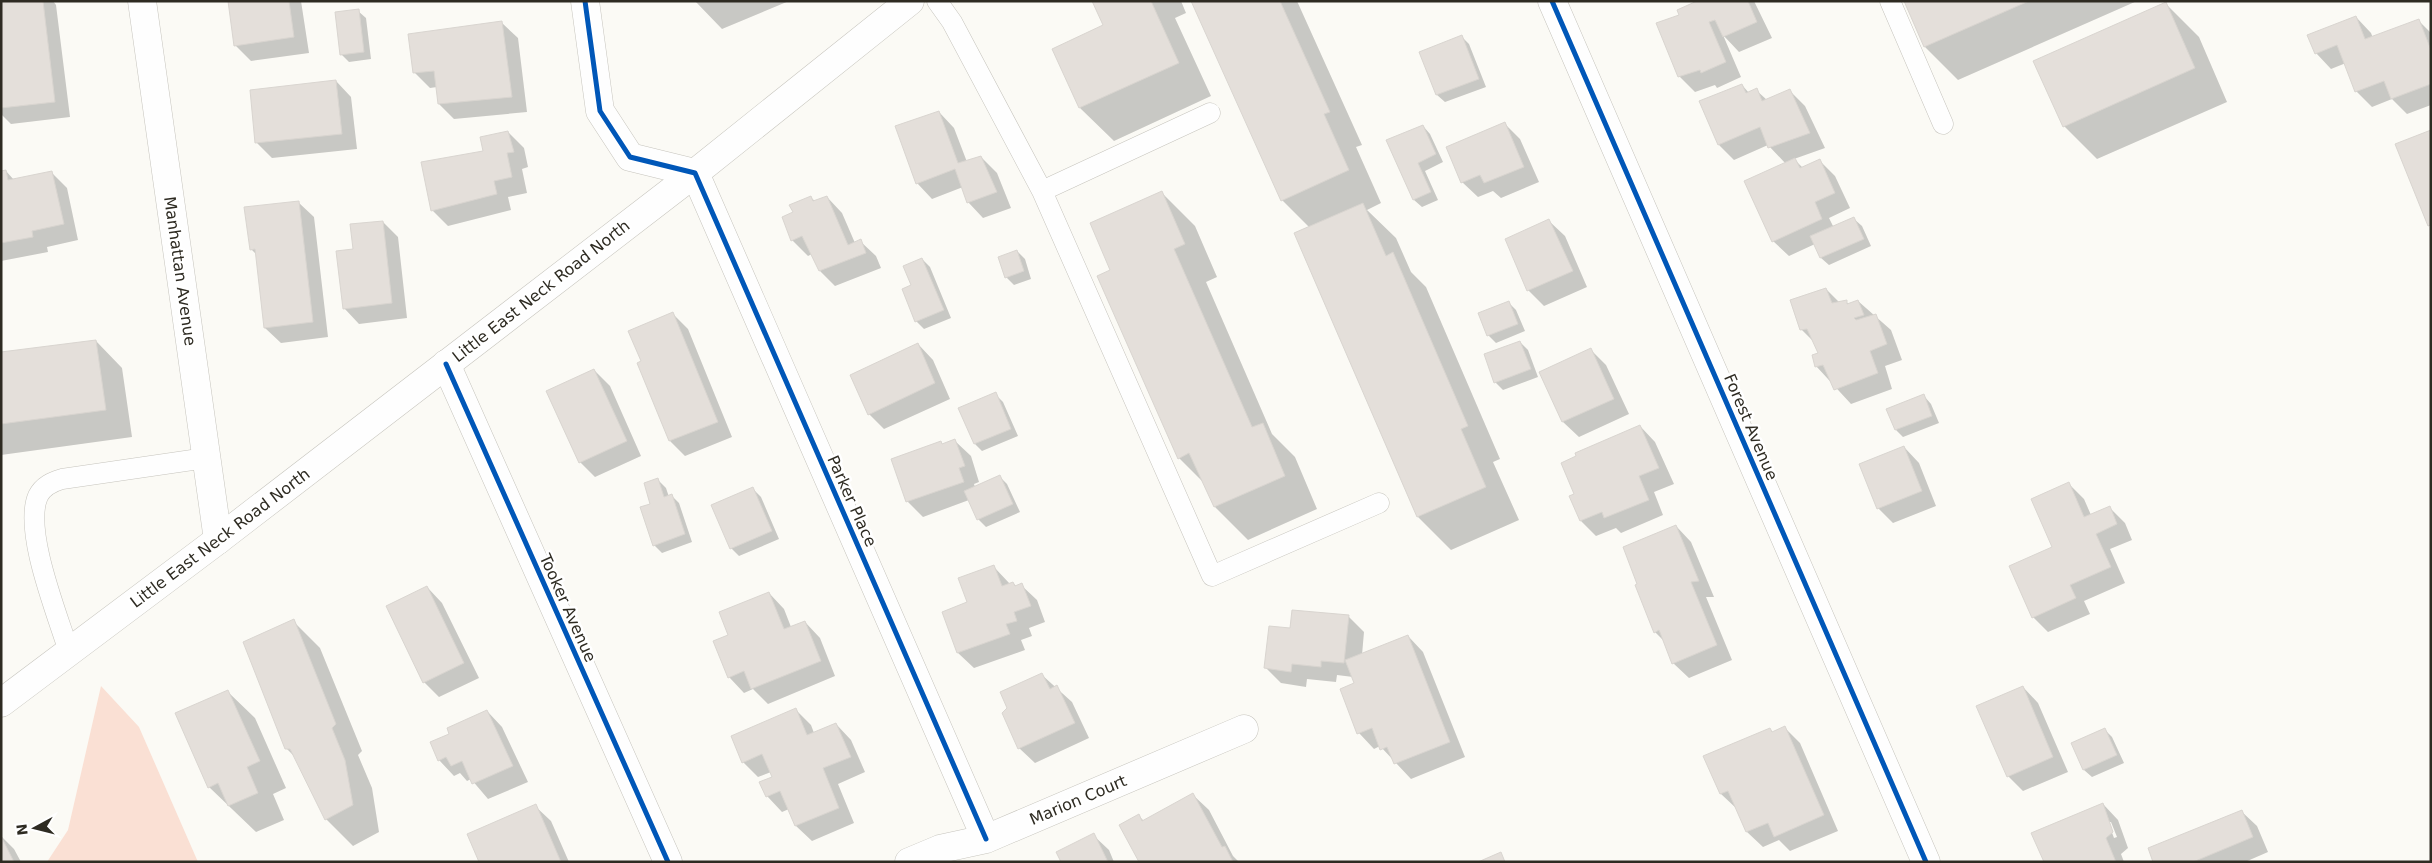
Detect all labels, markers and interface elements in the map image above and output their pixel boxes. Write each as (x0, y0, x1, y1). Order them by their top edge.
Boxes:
street label: Manhattan Avenue (160, 195, 200, 347)
street label: Little East Neck Road North (449, 216, 633, 366)
street label: Forest Avenue (1720, 371, 1782, 483)
street label: Parker Place (823, 452, 881, 550)
street label: Little East Neck Road North (126, 464, 314, 612)
street label: Tooker Avenue (535, 550, 600, 665)
street label: Marion Court (1027, 771, 1129, 829)
north arrow (10, 803, 60, 853)
text: N (13, 823, 31, 836)

